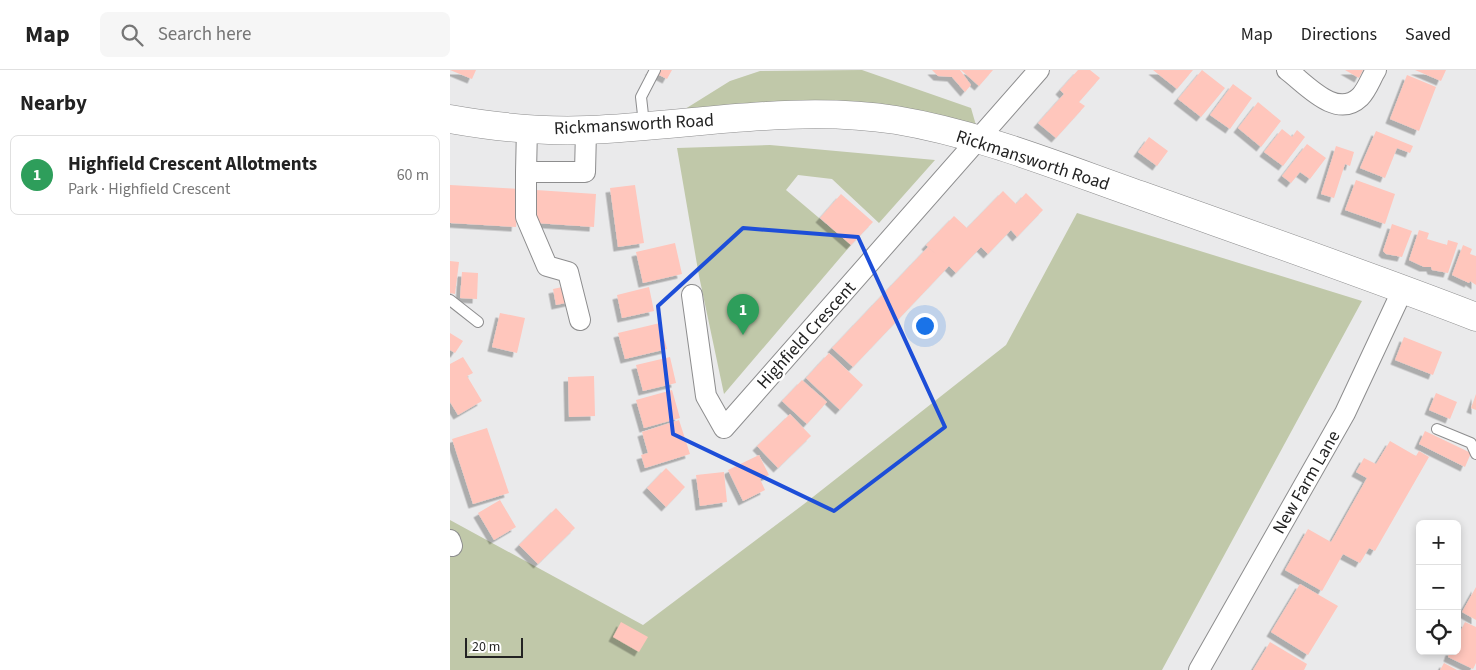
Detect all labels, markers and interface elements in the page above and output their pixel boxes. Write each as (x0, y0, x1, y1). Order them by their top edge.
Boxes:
search box (100, 12, 450, 57)
text: Map (25, 17, 70, 52)
icon: search (118, 21, 146, 49)
text: Search here (158, 21, 251, 48)
text: Map (1241, 22, 1273, 47)
text: Directions (1301, 22, 1377, 47)
text: Saved (1405, 22, 1451, 47)
text: Nearby (20, 88, 87, 118)
street label: Rickmansworth Road (553, 108, 715, 141)
street label: Rickmansworth Road (953, 124, 1113, 197)
text: Highfield Crescent Allotments (68, 151, 317, 178)
text: 1 (33, 164, 41, 186)
text: 60 m (397, 164, 429, 186)
text: Park · Highfield Crescent (68, 178, 230, 200)
street label: Highfield Crescent (751, 276, 862, 395)
pin: 1 (727, 294, 759, 335)
your location (912, 313, 938, 339)
street label: New Farm Lane (1267, 426, 1346, 539)
map controls (1416, 520, 1461, 655)
button: + (1416, 520, 1461, 565)
button: − (1416, 565, 1461, 610)
button: locate (1416, 610, 1461, 655)
scale bar (465, 635, 522, 658)
text: 20 m (472, 637, 500, 657)

